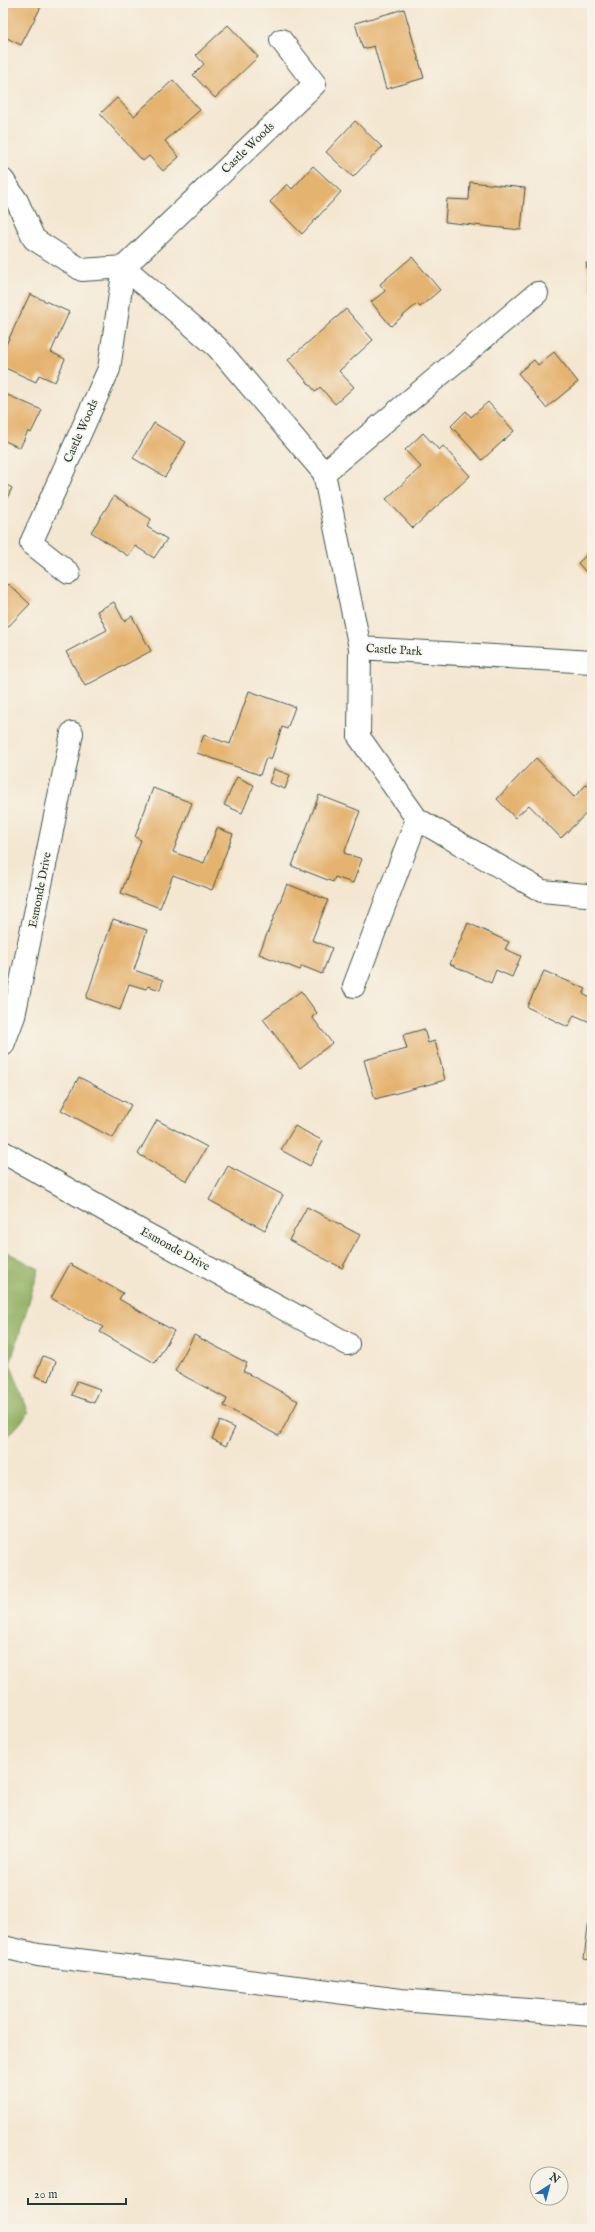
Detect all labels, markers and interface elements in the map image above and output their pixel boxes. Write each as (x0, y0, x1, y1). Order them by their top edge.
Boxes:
street label: Castle Woods (218, 119, 278, 177)
street label: Castle Woods (60, 397, 102, 465)
street label: Castle Park (365, 641, 423, 659)
street label: Esmonde Drive (25, 850, 55, 929)
street label: Esmonde Drive (138, 1224, 213, 1274)
north arrow (529, 2166, 569, 2206)
text: N (546, 2170, 563, 2187)
scale bar (28, 2180, 126, 2206)
text: 20 m (34, 2187, 57, 2202)

